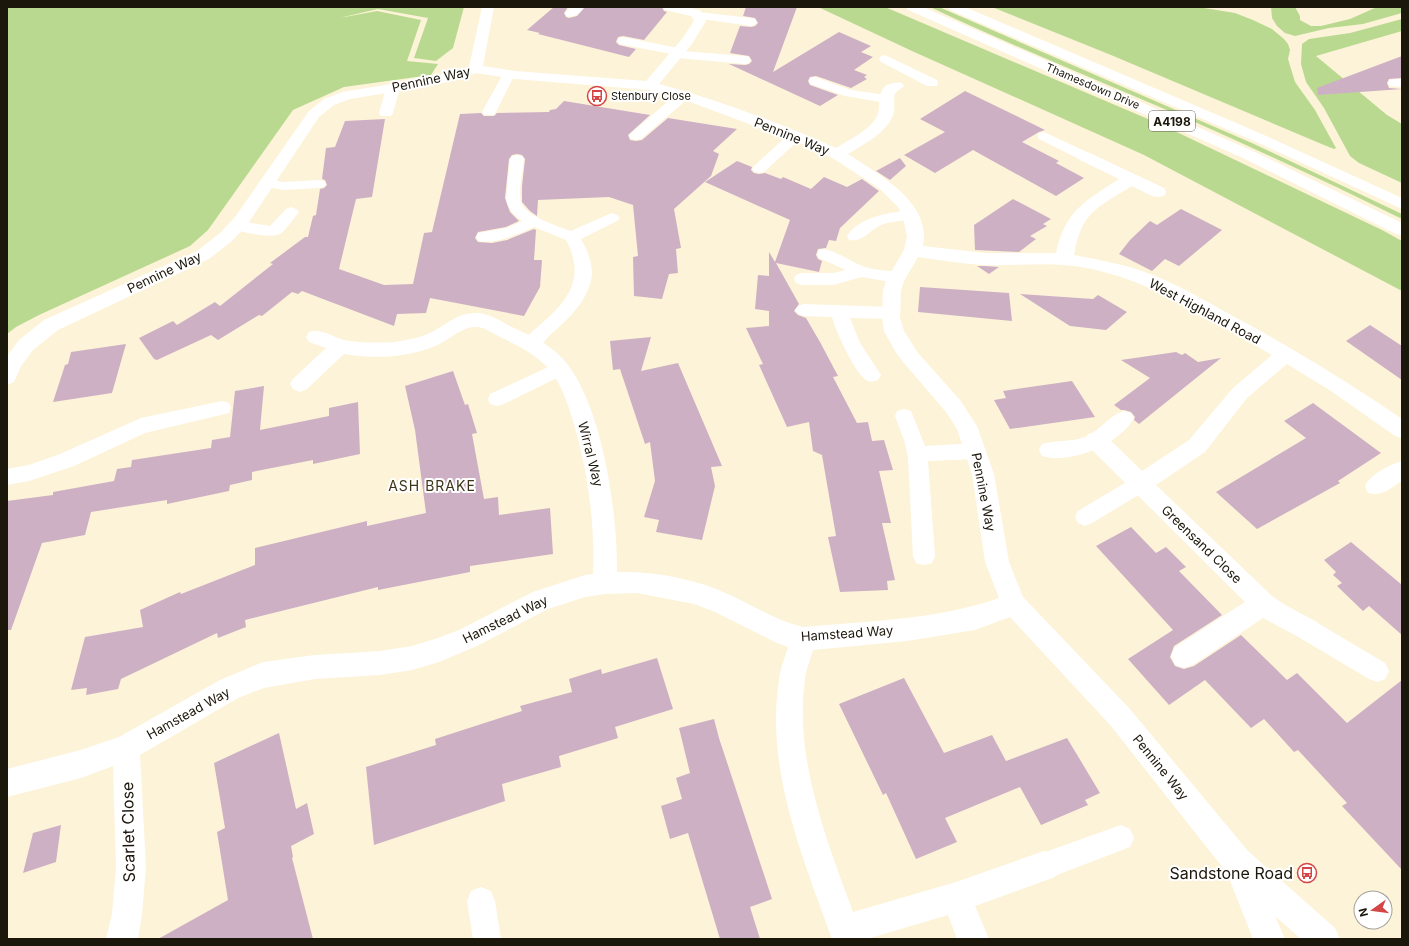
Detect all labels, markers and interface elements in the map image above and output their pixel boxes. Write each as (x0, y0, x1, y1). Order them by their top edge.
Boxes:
street label: Thamesdown Drive (1044, 60, 1142, 112)
street label: Pennine Way (390, 63, 472, 95)
bus stop icon: Stenbury Close (586, 85, 608, 107)
place label: Stenbury Close (611, 89, 691, 103)
road number: A4198 (1149, 111, 1195, 131)
street label: Pennine Way (752, 114, 832, 158)
street label: Pennine Way (124, 248, 204, 296)
street label: West Highland Road (1146, 275, 1264, 347)
street label: Wirral Way (575, 420, 607, 488)
street label: Pennine Way (969, 451, 999, 533)
district label: ASH BRAKE (388, 477, 476, 494)
street label: Greensand Close (1158, 502, 1246, 586)
street label: Hamstead Way (460, 592, 550, 646)
street label: Hamstead Way (800, 622, 894, 644)
street label: Hamstead Way (144, 684, 232, 742)
street label: Pennine Way (1130, 731, 1192, 803)
street label: Scarlet Close (117, 781, 139, 883)
bus stop icon: Sandstone Road (1296, 862, 1318, 884)
place label: Sandstone Road (1170, 863, 1293, 883)
north arrow (1353, 890, 1393, 930)
text: N (1355, 907, 1371, 918)

